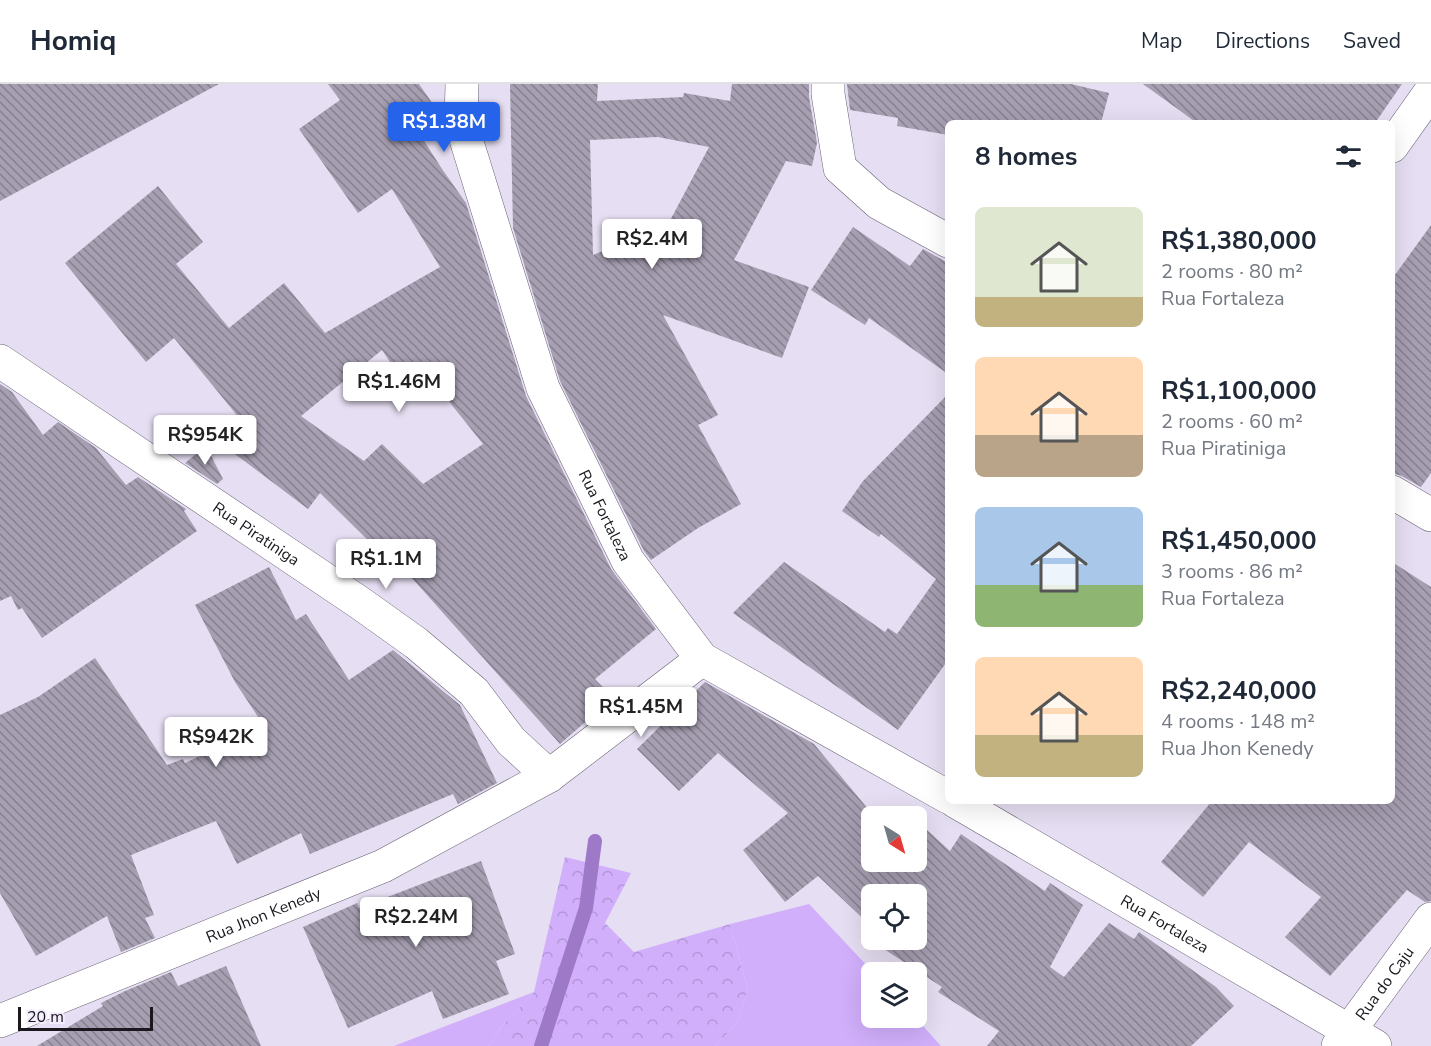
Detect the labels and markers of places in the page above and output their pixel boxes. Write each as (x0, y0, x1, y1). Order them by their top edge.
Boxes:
pin: R$1.38M (389, 102, 499, 153)
pin: R$2.4M (603, 219, 701, 270)
pin: R$1.46M (344, 362, 454, 413)
pin: R$954K (156, 415, 254, 466)
pin: R$1.1M (337, 539, 435, 590)
pin: R$1.45M (586, 687, 696, 738)
pin: R$942K (167, 717, 265, 768)
pin: R$2.24M (361, 897, 471, 948)

